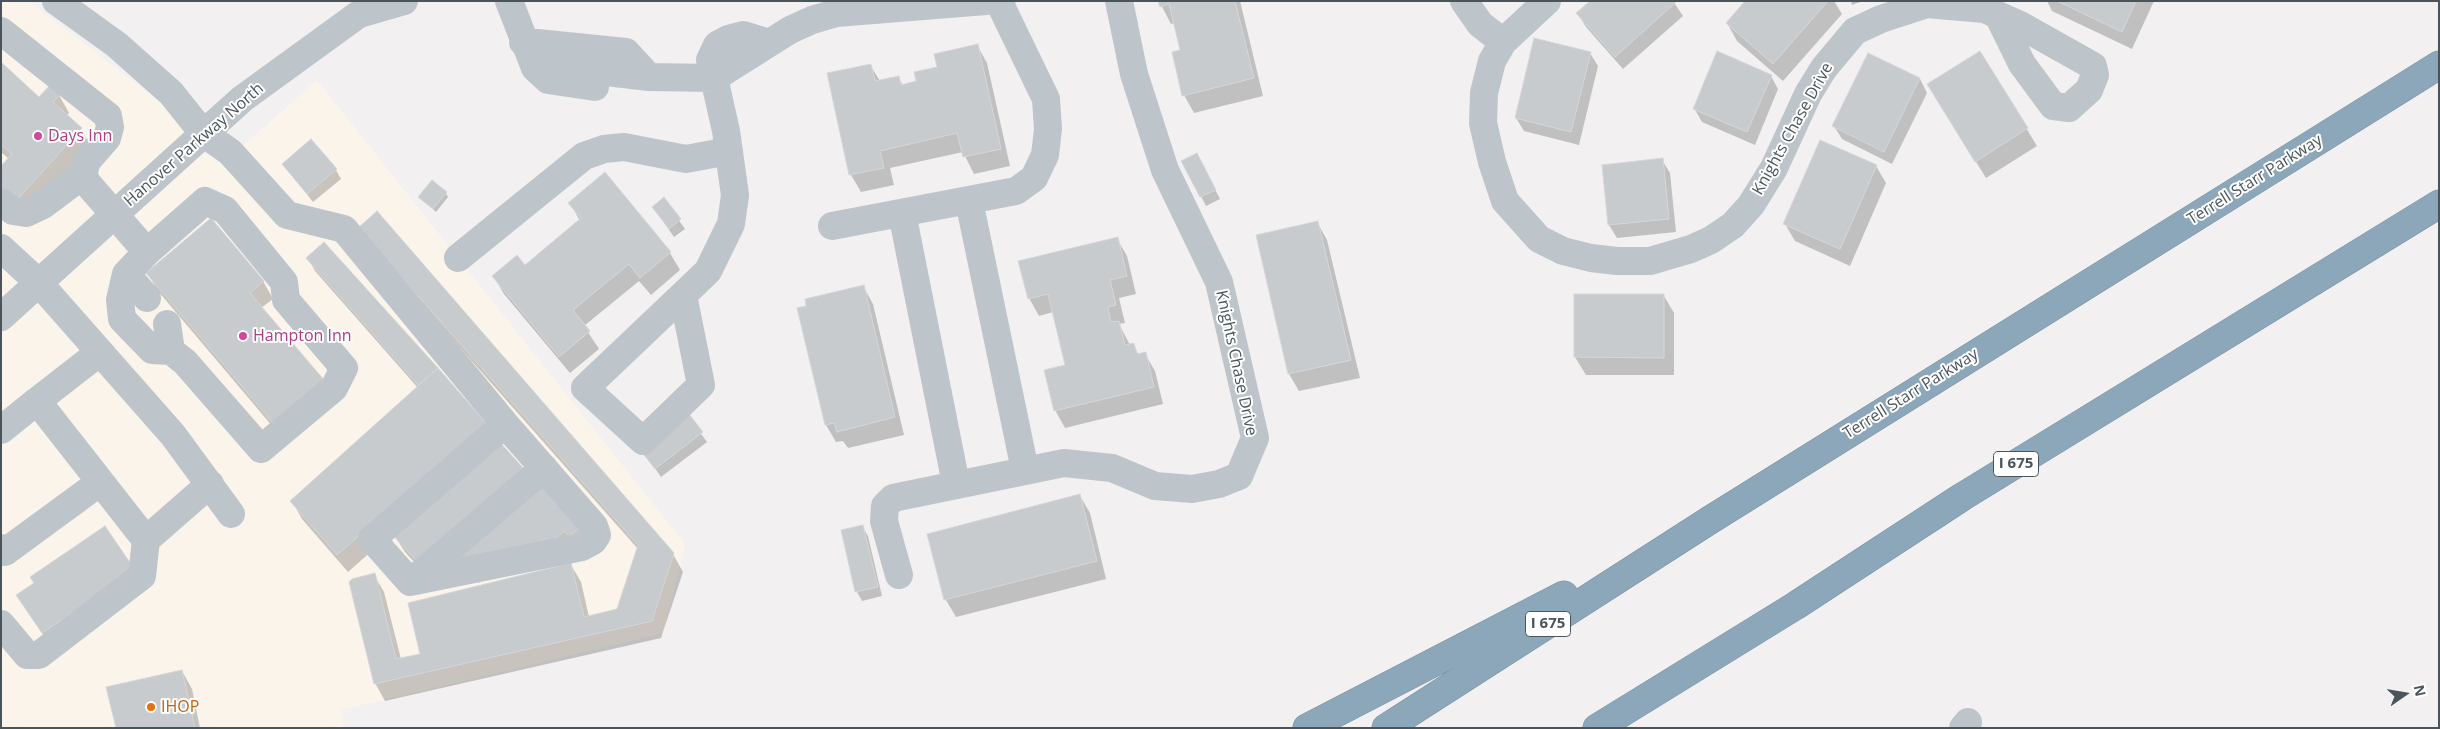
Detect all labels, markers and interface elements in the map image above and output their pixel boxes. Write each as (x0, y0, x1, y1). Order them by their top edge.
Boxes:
street label: Knights Chase Drive (1749, 59, 1837, 199)
street label: Hanover Parkway North (120, 79, 268, 211)
place label: Days Inn (48, 126, 112, 146)
marker: Days Inn (32, 130, 44, 142)
street label: Terrell Starr Parkway (2184, 131, 2326, 229)
street label: Knights Chase Drive (1211, 288, 1261, 438)
place label: Hampton Inn (253, 326, 352, 346)
marker: Hampton Inn (237, 330, 249, 342)
street label: Terrell Starr Parkway (1840, 345, 1982, 443)
road number: I 675 (1994, 452, 2038, 476)
road number: I 675 (1526, 612, 1570, 636)
north arrow (2380, 669, 2430, 719)
text: N (2410, 683, 2431, 698)
place label: IHOP (161, 697, 199, 717)
marker: IHOP (145, 701, 157, 713)

